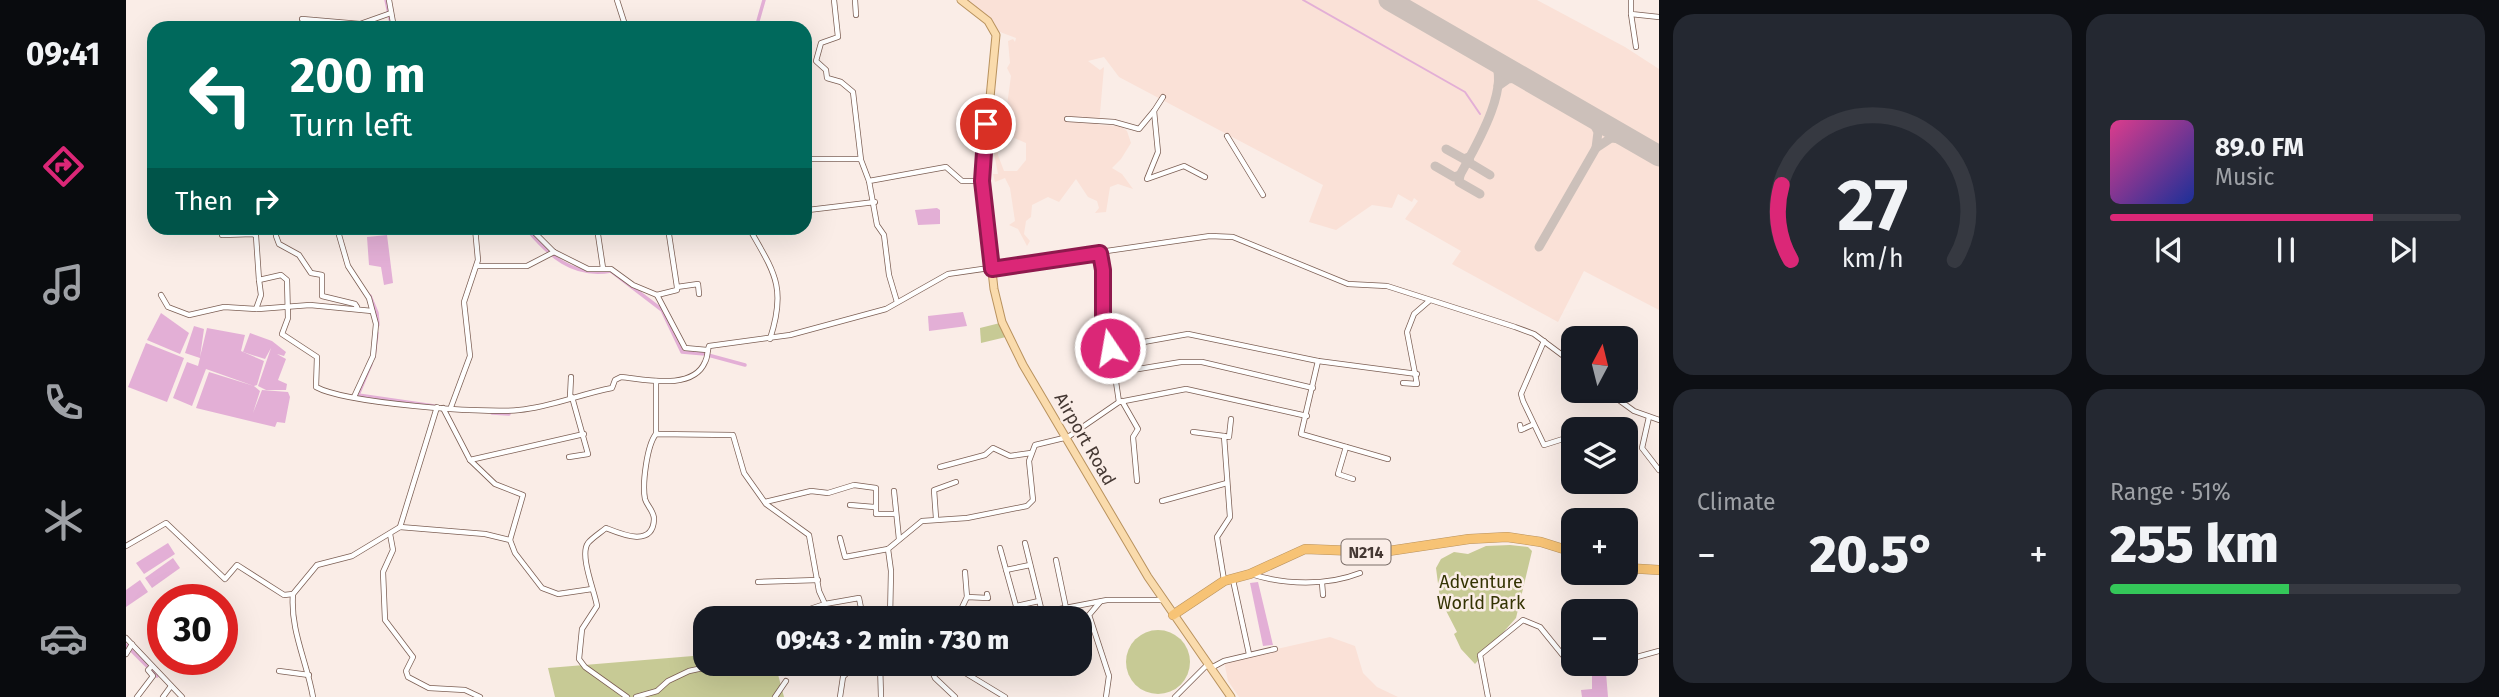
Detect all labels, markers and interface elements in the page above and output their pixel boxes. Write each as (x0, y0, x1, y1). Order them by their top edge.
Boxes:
text: 09:41 (26, 35, 100, 73)
text: 200 m (290, 46, 426, 105)
icon: left (175, 49, 266, 140)
pin (956, 94, 1016, 154)
icon: arrive (967, 105, 1005, 143)
text: Turn left (290, 106, 412, 144)
text: 89.0 FM (2215, 132, 2304, 163)
icon: directions (39, 142, 88, 191)
text: 27 (1837, 163, 1908, 250)
text: Music (2215, 163, 2275, 191)
icon: right (247, 182, 285, 220)
text: Then (175, 186, 233, 217)
icon: previous (2150, 231, 2188, 269)
icon: pause (2267, 231, 2305, 269)
icon: next (2384, 231, 2422, 269)
text: km/h (1842, 244, 1903, 274)
icon: music (39, 260, 88, 309)
position arrow (1073, 311, 1147, 385)
north arrow (1561, 326, 1638, 402)
map controls (1561, 326, 1638, 676)
icon: phone (39, 378, 88, 427)
street label: Airport Road (1050, 389, 1120, 489)
button: layers (1561, 417, 1638, 494)
text: Range · 51% (2110, 478, 2231, 506)
text: Climate (1697, 488, 1776, 516)
icon: climate (39, 496, 88, 545)
button: + (1561, 508, 1638, 585)
text: 255 km (2110, 513, 2279, 576)
text: 20.5° (1810, 523, 1936, 586)
text: − (1697, 532, 1716, 578)
text: + (2029, 532, 2048, 578)
road number: N214 (1342, 540, 1390, 565)
park label: Adventure World Park (1437, 571, 1526, 614)
speed limit sign: 30 (147, 584, 238, 675)
button: − (1561, 599, 1638, 676)
icon: car (39, 614, 88, 663)
text: 09:43 · 2 min · 730 m (776, 625, 1009, 656)

